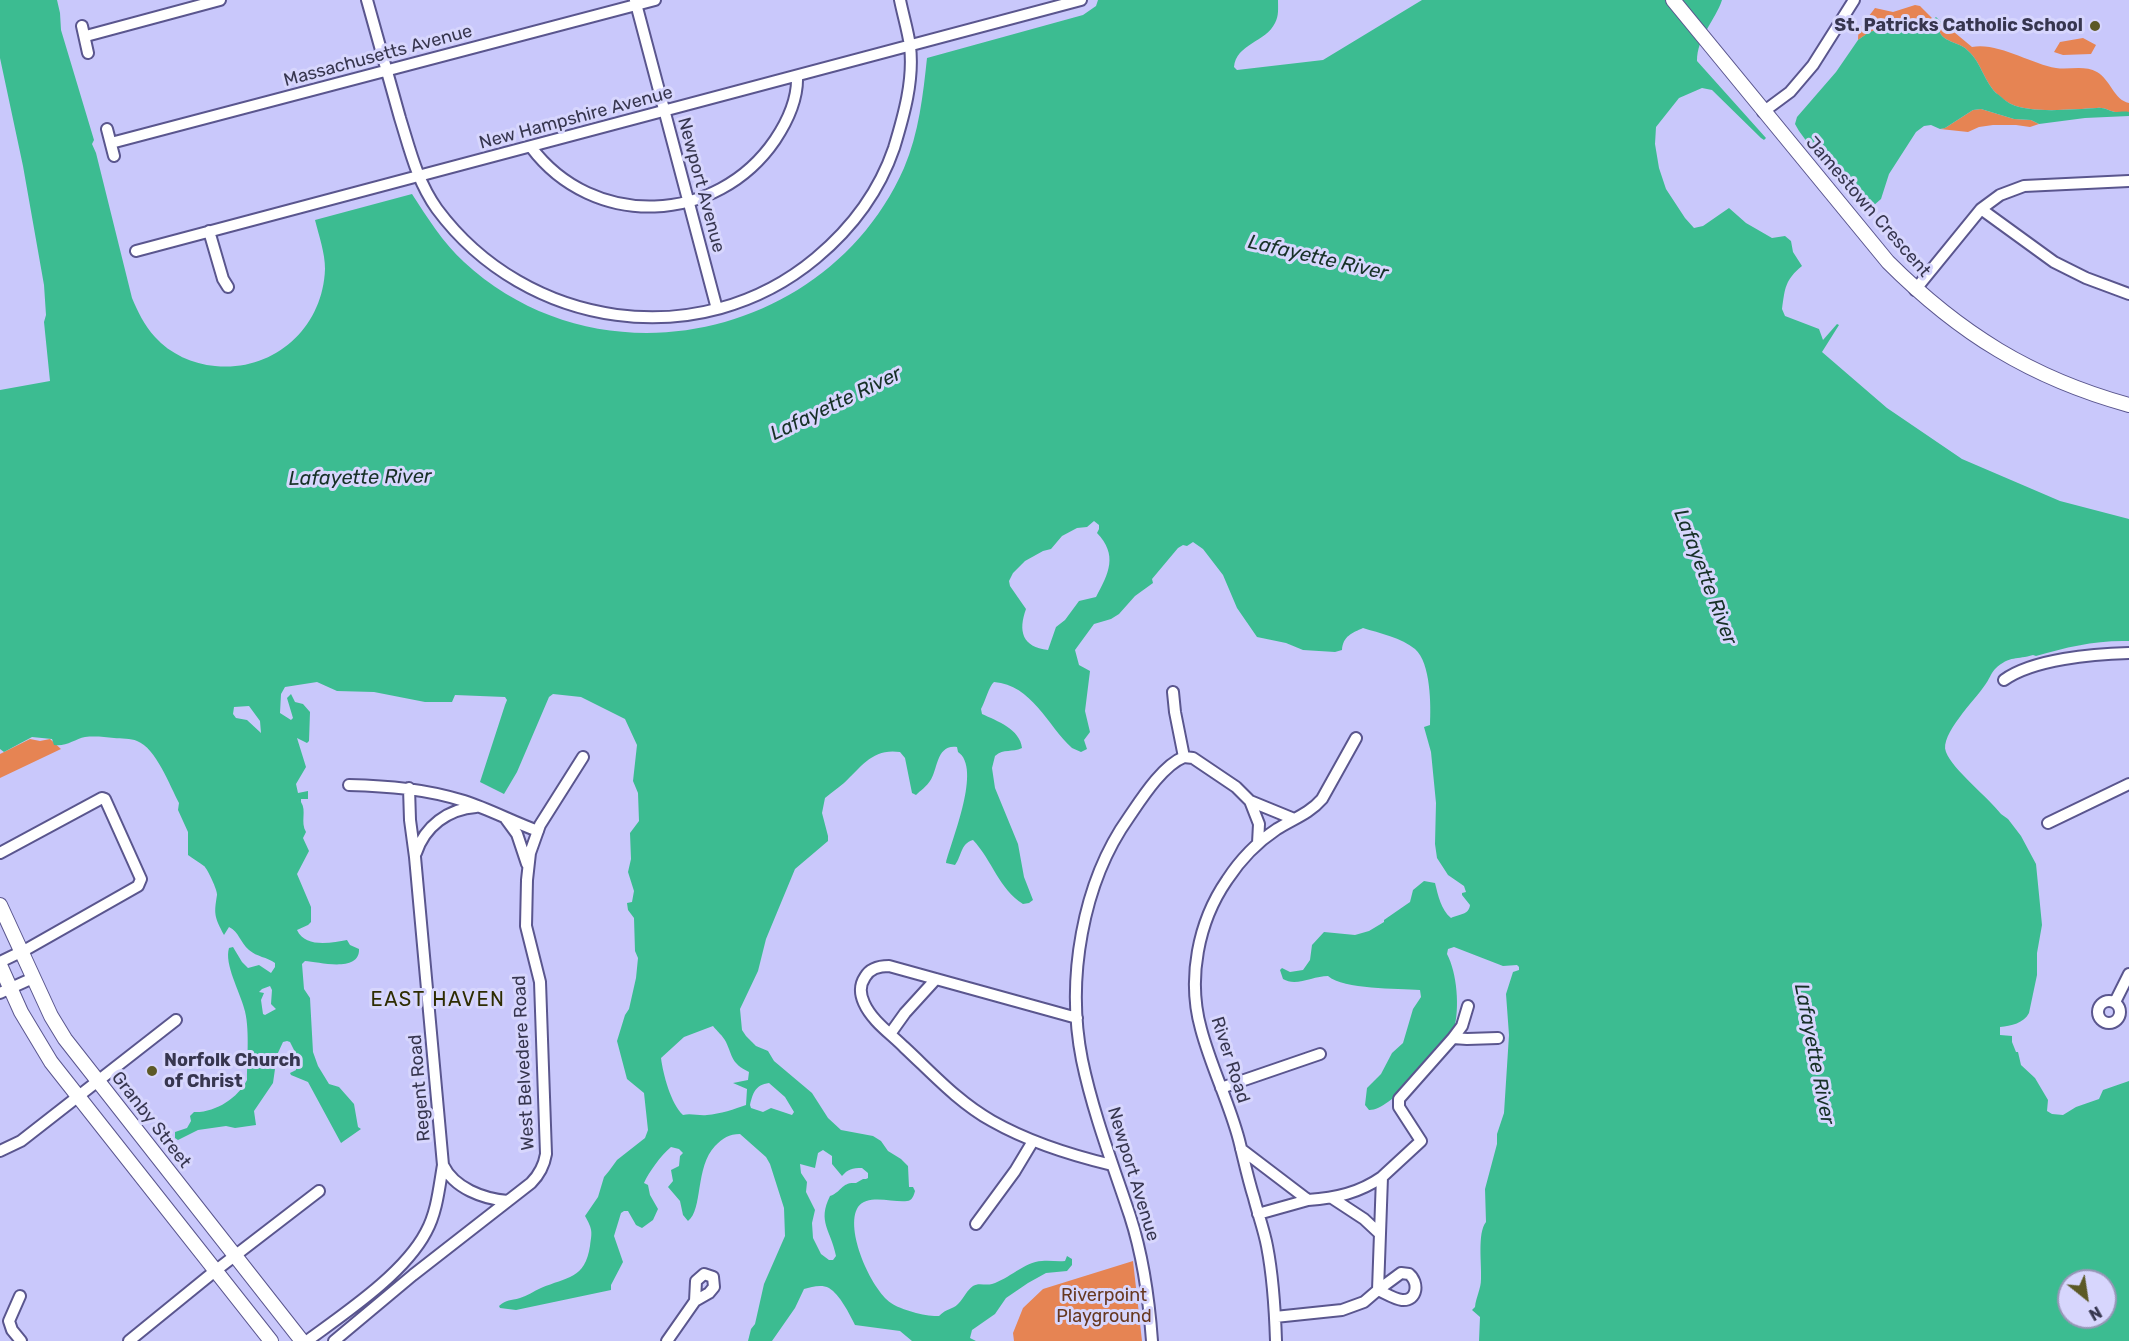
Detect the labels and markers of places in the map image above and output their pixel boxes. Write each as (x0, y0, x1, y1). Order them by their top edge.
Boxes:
place label: St. Patricks Catholic School (1834, 15, 2083, 37)
marker: St. Patricks Catholic School (2088, 19, 2102, 33)
place label: Norfolk Church of Christ (164, 1050, 301, 1092)
marker: Norfolk Church of Christ (145, 1064, 159, 1078)

